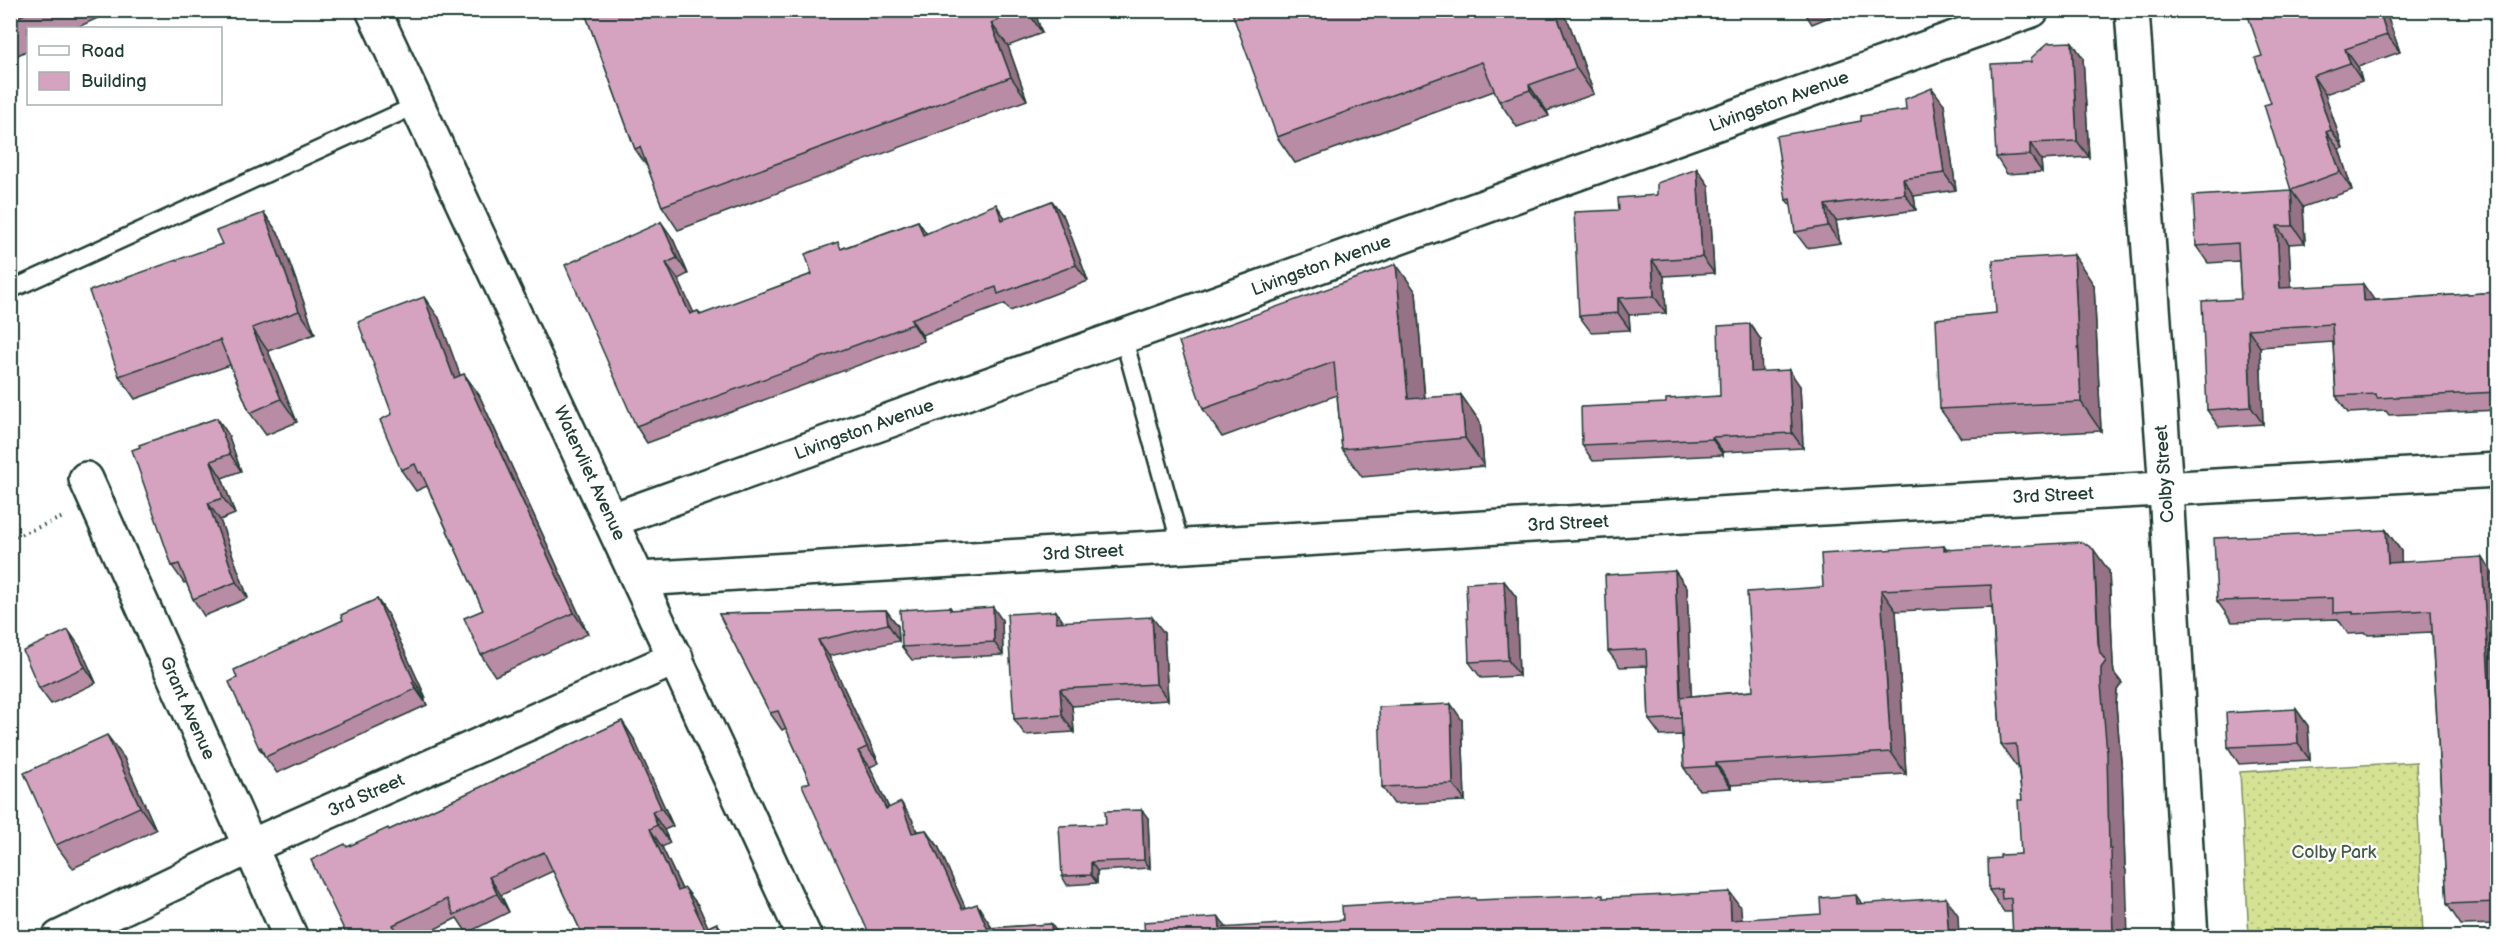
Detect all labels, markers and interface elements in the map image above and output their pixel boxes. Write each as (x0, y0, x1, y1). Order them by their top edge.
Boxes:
legend (27, 27, 222, 105)
text: Road (81, 41, 125, 62)
street label: Livingston Avenue (1707, 66, 1852, 136)
text: Building (81, 71, 147, 92)
street label: Livingston Avenue (1249, 230, 1394, 300)
street label: Livingston Avenue (792, 394, 937, 464)
street label: Watervliet Avenue (549, 403, 630, 544)
street label: Colby Street (2151, 424, 2178, 524)
street label: 3rd Street (2012, 483, 2095, 508)
street label: 3rd Street (1527, 511, 1610, 536)
street label: 3rd Street (1042, 540, 1125, 565)
street label: Grant Avenue (155, 653, 220, 763)
street label: 3rd Street (325, 769, 408, 822)
park label: Colby Park (2292, 842, 2377, 863)

